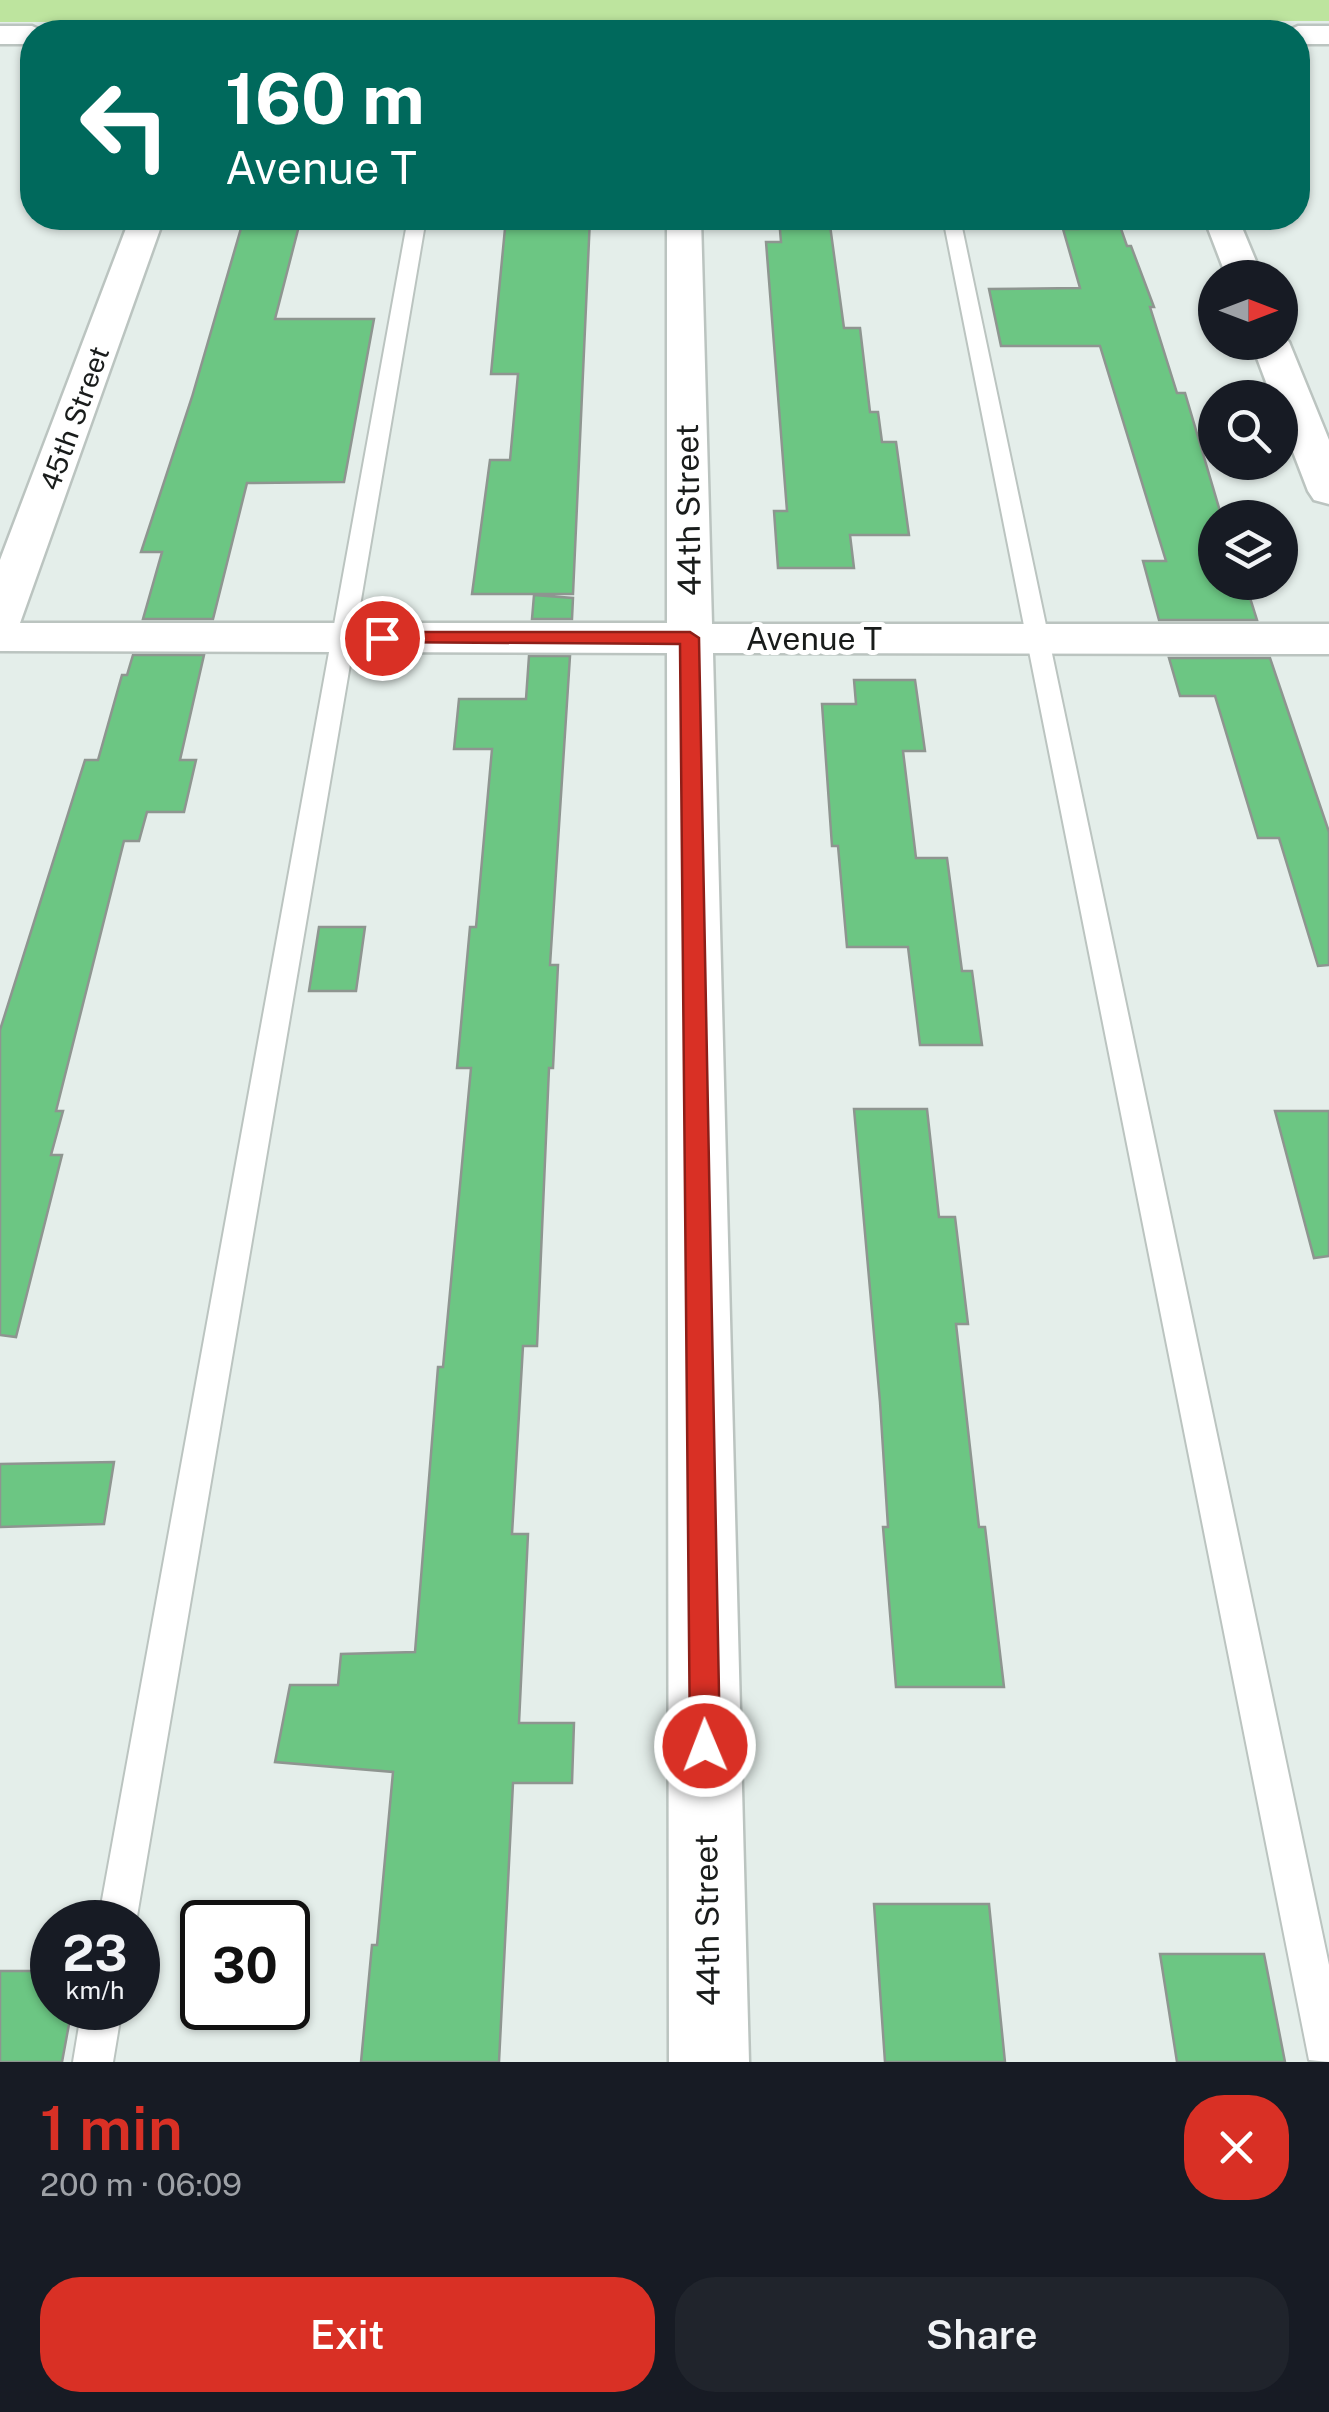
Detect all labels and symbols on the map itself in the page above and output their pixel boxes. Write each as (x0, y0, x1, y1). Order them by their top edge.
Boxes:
north arrow (1198, 260, 1298, 360)
street label: 45th Street (33, 341, 115, 495)
street label: 44th Street (668, 424, 708, 596)
pin (340, 596, 425, 681)
street label: Avenue T (746, 620, 882, 657)
position arrow (653, 1694, 757, 1798)
street label: 44th Street (687, 1834, 727, 2006)
speed limit sign: 30 (180, 1900, 310, 2030)

